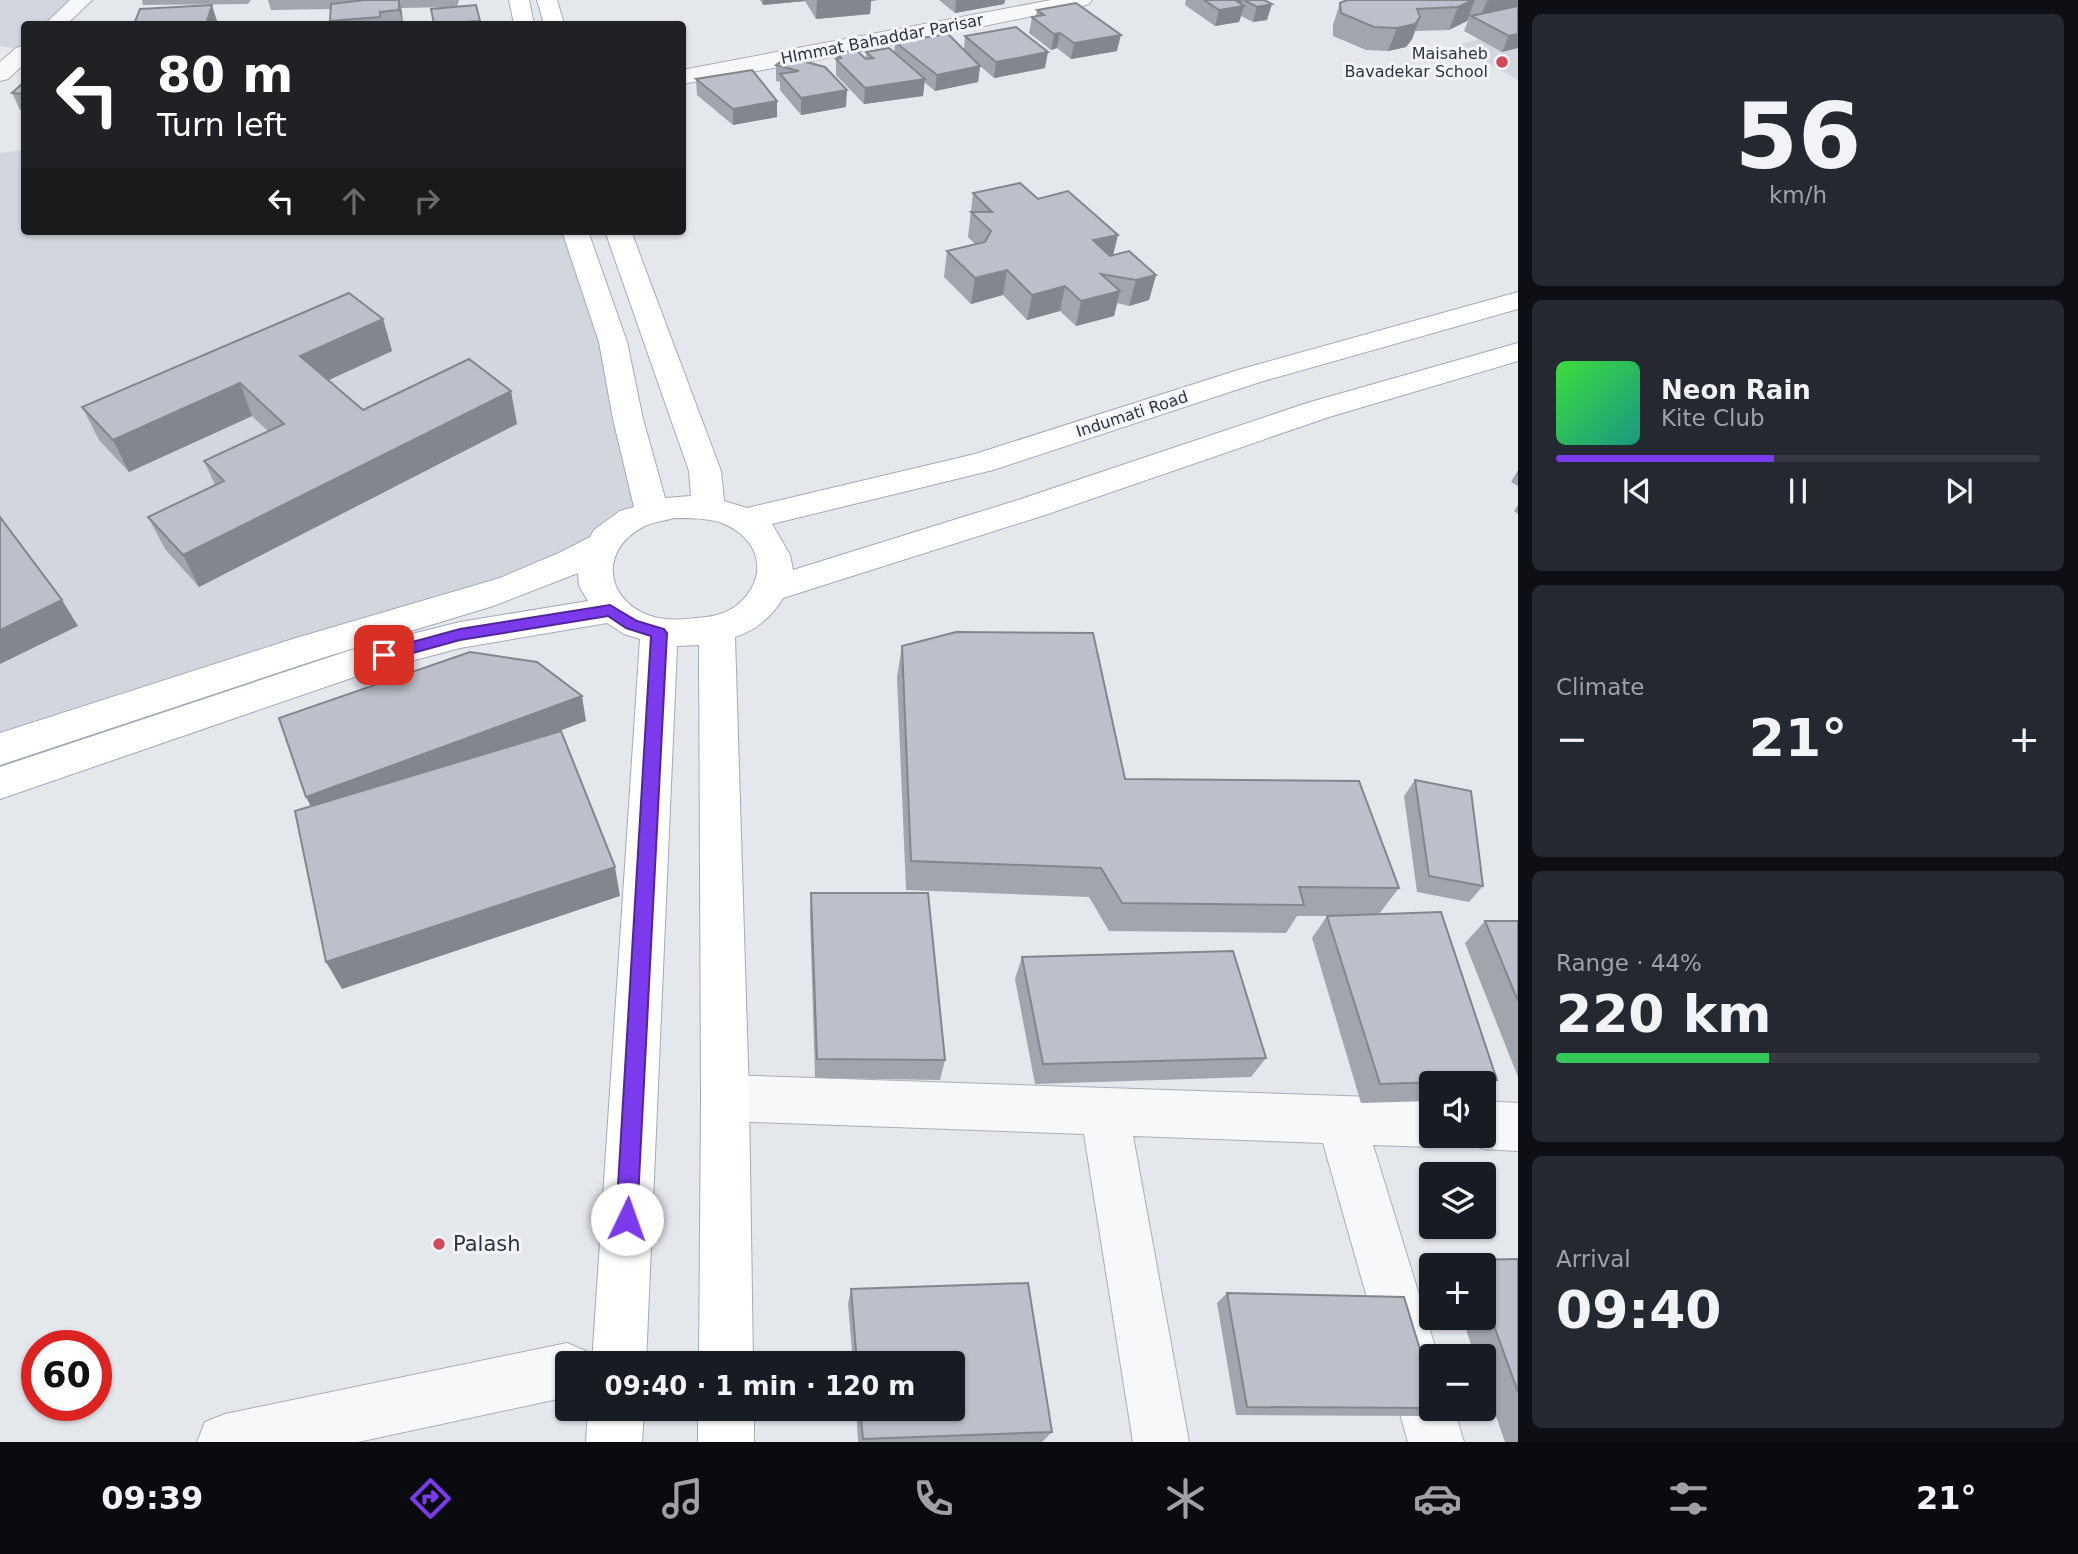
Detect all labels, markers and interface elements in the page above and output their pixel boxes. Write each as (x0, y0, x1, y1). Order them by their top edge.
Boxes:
street label: HImmat Bahaddar Parisar (779, 10, 985, 68)
place label: Maisaheb Bavadekar School (1344, 44, 1488, 81)
text: 80 m (157, 47, 293, 104)
icon: left (42, 49, 133, 140)
marker: Maisaheb Bavadekar School (1494, 54, 1510, 70)
text: 56 (1735, 84, 1861, 189)
text: Turn left (157, 106, 287, 144)
icon: left (262, 182, 300, 220)
icon: ahead (335, 182, 373, 220)
icon: right (408, 182, 446, 220)
text: km/h (1769, 182, 1827, 208)
text: Neon Rain (1661, 375, 1811, 405)
street label: Indumati Road (1074, 387, 1190, 441)
text: Kite Club (1661, 405, 1765, 431)
icon: previous (1618, 472, 1656, 510)
icon: pause (1779, 472, 1817, 510)
icon: next (1940, 472, 1978, 510)
pin (354, 625, 414, 685)
icon: arrive (365, 636, 403, 674)
text: Climate (1556, 674, 1645, 700)
text: 21° (1749, 708, 1847, 768)
text: − (1556, 717, 1588, 761)
text: + (2008, 717, 2040, 761)
text: Range · 44% (1556, 950, 1702, 976)
text: 220 km (1556, 984, 1771, 1044)
map controls (1419, 1071, 1496, 1421)
button: sound (1419, 1071, 1496, 1148)
button: layers (1419, 1162, 1496, 1239)
position arrow (590, 1182, 664, 1256)
place label: Palash (453, 1232, 521, 1256)
marker: Palash (431, 1236, 447, 1252)
text: Arrival (1556, 1246, 1631, 1272)
button: + (1419, 1253, 1496, 1330)
text: 09:40 (1556, 1280, 1722, 1340)
speed limit sign: 60 (21, 1330, 112, 1421)
button: − (1419, 1344, 1496, 1421)
text: 09:40 · 1 min · 120 m (605, 1371, 915, 1401)
icon: directions (406, 1474, 455, 1523)
icon: music (658, 1474, 707, 1523)
icon: phone (909, 1474, 958, 1523)
icon: climate (1161, 1474, 1210, 1523)
icon: car (1413, 1474, 1462, 1523)
icon: filters (1664, 1474, 1713, 1523)
text: 09:39 (101, 1479, 203, 1517)
text: 21° (1916, 1479, 1977, 1517)

